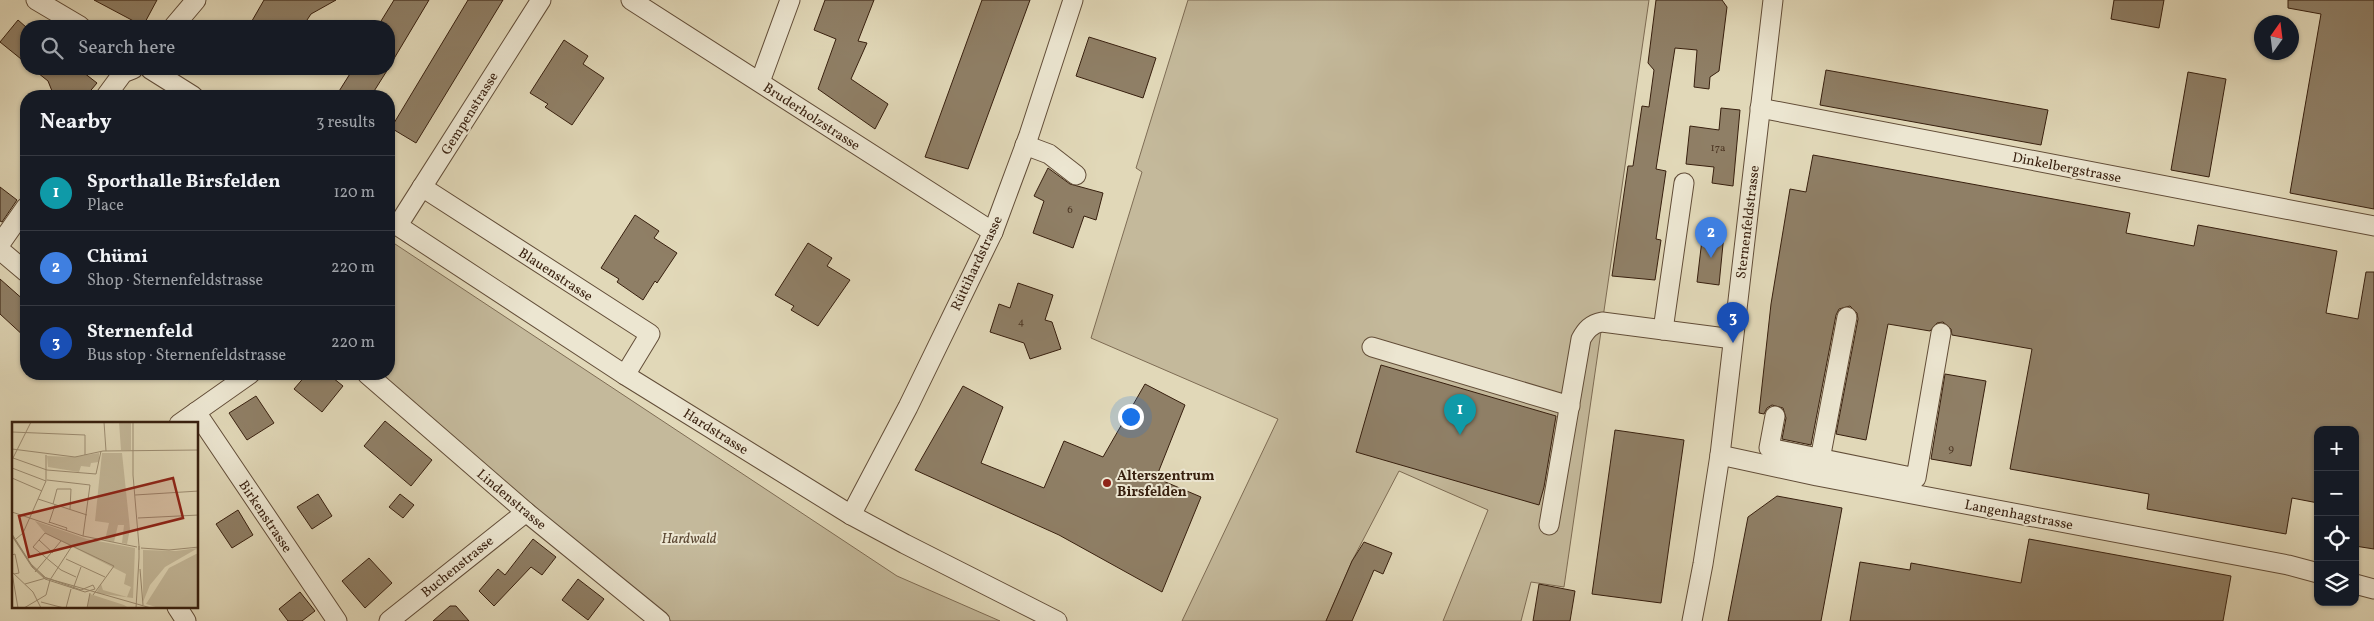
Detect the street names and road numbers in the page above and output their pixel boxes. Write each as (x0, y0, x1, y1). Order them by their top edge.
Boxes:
street label: Gempenstrasse (437, 68, 504, 159)
street label: Bruderholzstrasse (759, 79, 864, 156)
street label: Dinkelbergstrasse (2011, 149, 2123, 188)
street label: Sternenfeldstrasse (1732, 164, 1765, 280)
street label: Rüttihardstrasse (947, 213, 1008, 314)
street label: Blauenstrasse (514, 244, 596, 307)
street label: Hardstrasse (679, 405, 752, 460)
street label: Lindenstrasse (472, 465, 550, 535)
street label: Birkenstrasse (234, 477, 296, 557)
street label: Langenhagstrasse (1963, 496, 2075, 535)
street label: Buchenstrasse (418, 532, 498, 602)

